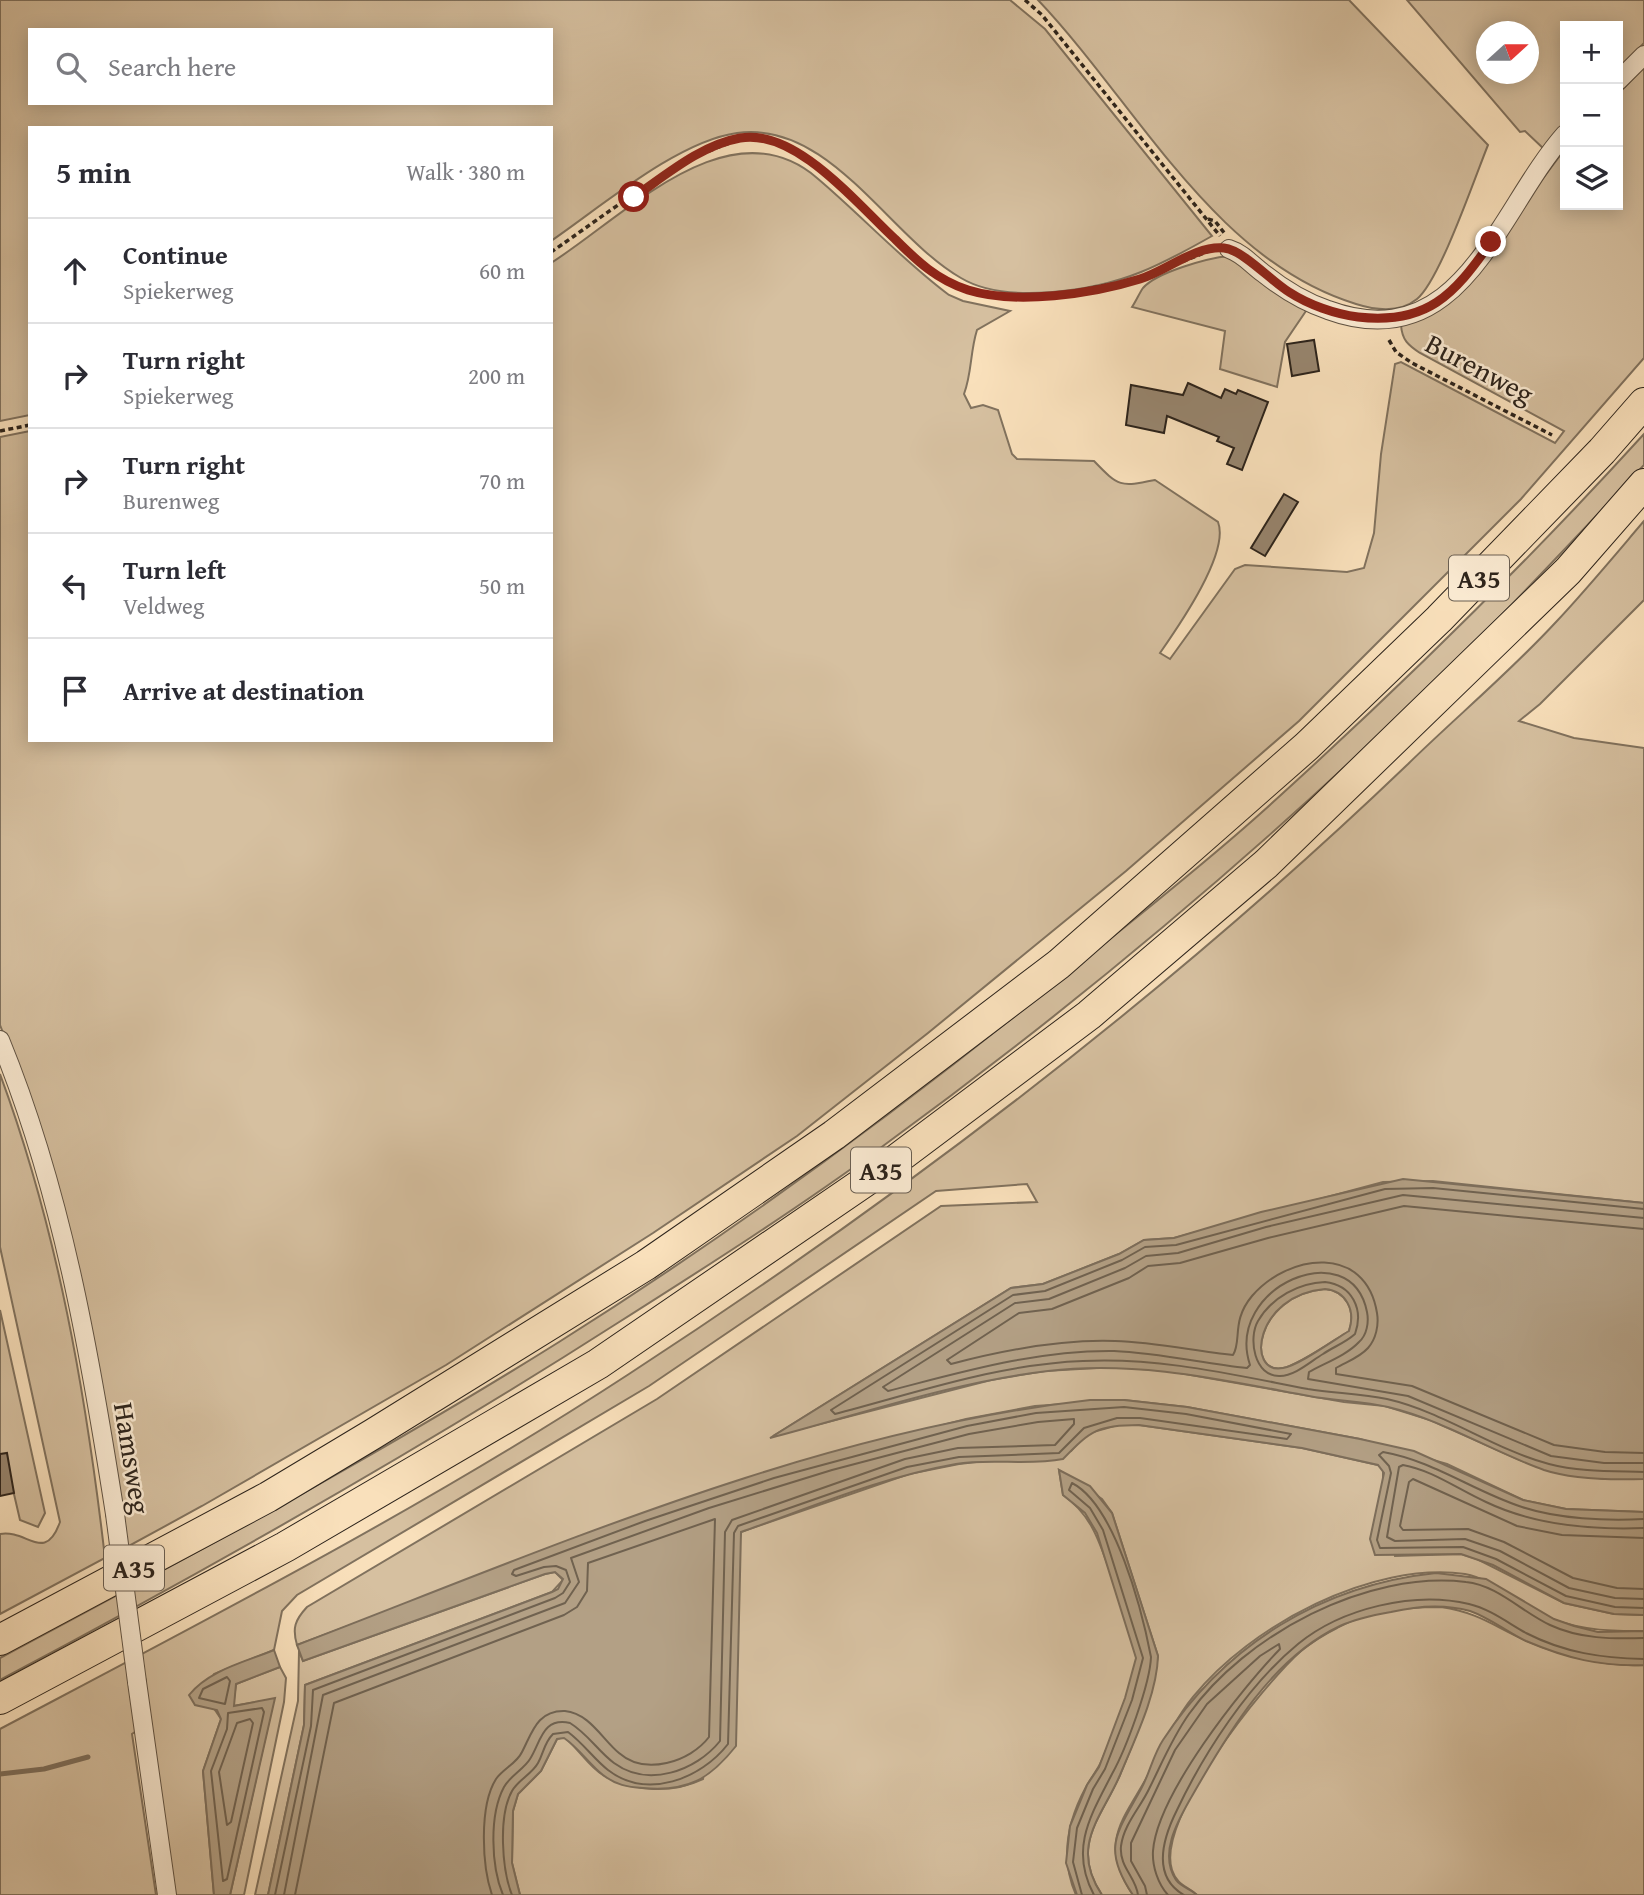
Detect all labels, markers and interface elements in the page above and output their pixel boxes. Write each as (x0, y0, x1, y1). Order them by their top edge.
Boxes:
north arrow (1476, 21, 1539, 84)
map controls (1560, 21, 1623, 210)
button: + (1560, 21, 1623, 84)
search box (28, 28, 553, 105)
text: Search here (108, 47, 236, 86)
icon: search (52, 48, 90, 86)
button: − (1560, 84, 1623, 147)
button: layers (1560, 147, 1623, 210)
text: 5 min (56, 150, 131, 194)
text: Walk · 380 m (406, 155, 525, 188)
route start (618, 181, 649, 212)
route end (1475, 226, 1506, 257)
text: Continue (123, 235, 228, 274)
icon: ahead (56, 252, 94, 290)
text: 60 m (479, 254, 525, 287)
text: Spiekerweg (123, 274, 234, 307)
street label: Burenweg (1419, 322, 1542, 414)
text: Turn right (123, 340, 245, 379)
icon: right (56, 357, 94, 395)
text: 200 m (468, 359, 525, 392)
text: Spiekerweg (123, 379, 234, 412)
text: Turn right (123, 445, 245, 484)
icon: right (56, 462, 94, 500)
text: 70 m (479, 464, 525, 497)
text: Burenweg (123, 484, 219, 517)
text: Turn left (123, 550, 226, 589)
road number: A35 (1449, 556, 1509, 600)
icon: left (56, 567, 94, 605)
text: 50 m (479, 569, 525, 602)
text: Veldweg (123, 589, 204, 622)
text: Arrive at destination (123, 671, 364, 710)
icon: arrive (56, 672, 94, 710)
road number: A35 (851, 1148, 911, 1192)
street label: Hamsweg (104, 1399, 162, 1517)
road number: A35 (104, 1546, 164, 1590)

